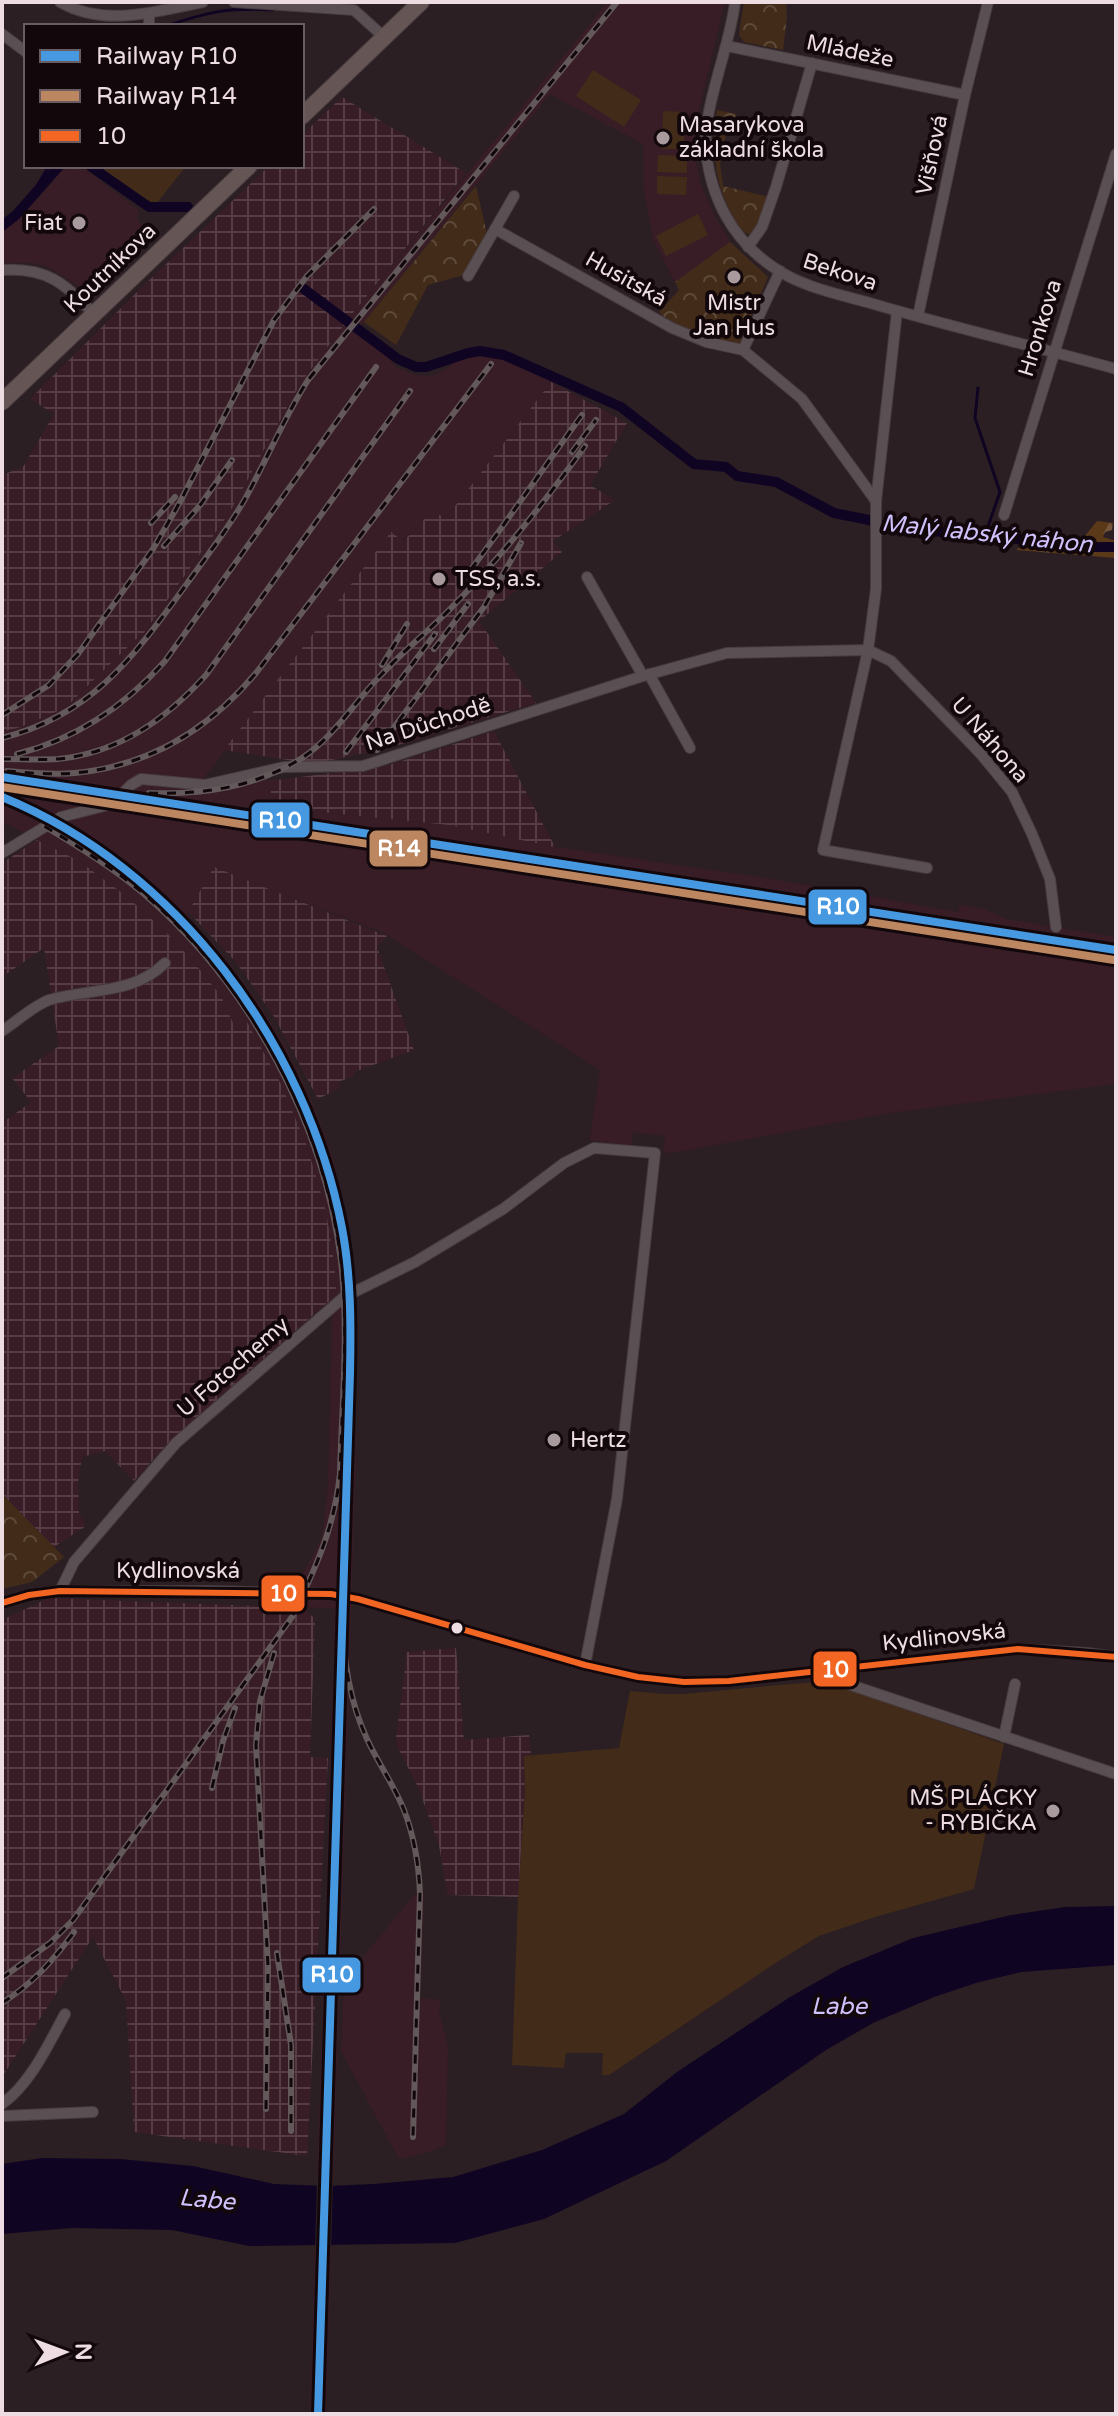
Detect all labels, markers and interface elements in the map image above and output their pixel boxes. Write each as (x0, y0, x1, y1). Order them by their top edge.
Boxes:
legend (24, 24, 304, 168)
street label: Mládeže (804, 29, 896, 73)
text: Railway R10 (96, 42, 237, 71)
text: Railway R14 (96, 82, 237, 111)
place label: Masarykova základní škola (679, 112, 824, 163)
street label: Višňová (911, 112, 953, 198)
text: 10 (96, 122, 126, 151)
marker: Masarykova základní škola (654, 129, 672, 147)
place label: Fiat (24, 210, 63, 236)
marker: Fiat (70, 214, 88, 232)
street label: Koutníkova (59, 218, 161, 318)
street label: Husitská (581, 246, 671, 312)
street label: Bekova (800, 248, 880, 296)
marker: Mistr Jan Hus (725, 268, 743, 286)
street label: Hronkova (1013, 276, 1067, 380)
place label: Mistr Jan Hus (693, 290, 775, 341)
water label: Malý labský náhon (880, 508, 1095, 560)
place label: TSS, a.s. (455, 566, 541, 592)
marker: TSS, a.s. (430, 570, 448, 588)
street label: Na Důchodě (362, 691, 494, 757)
street label: U Náhona (946, 692, 1034, 788)
line badge: R10 (250, 801, 311, 839)
text: R10 (258, 808, 302, 834)
line badge: R14 (368, 829, 429, 868)
text: R14 (377, 836, 421, 862)
line badge: R10 (807, 888, 868, 926)
text: R10 (816, 894, 860, 920)
street label: U Fotochemy (172, 1311, 294, 1422)
place label: Hertz (570, 1427, 627, 1453)
marker: Hertz (545, 1431, 563, 1449)
street label: Kydlinovská (116, 1558, 240, 1584)
line badge: 10 (260, 1574, 306, 1613)
text: 10 (269, 1581, 297, 1607)
street label: Kydlinovská (881, 1618, 1007, 1656)
unlabelled marker (449, 1620, 465, 1636)
line badge: 10 (812, 1650, 858, 1688)
text: 10 (821, 1657, 849, 1683)
place label: MŠ PLÁCKY - RYBIČKA (909, 1784, 1037, 1836)
marker: MŠ PLÁCKY - RYBIČKA (1044, 1802, 1062, 1820)
line badge: R10 (301, 1956, 362, 1994)
text: R10 (310, 1962, 354, 1988)
water label: Labe (811, 1992, 868, 2021)
water label: Labe (178, 2183, 238, 2217)
north arrow (24, 2312, 104, 2392)
text: N (70, 2343, 96, 2361)

